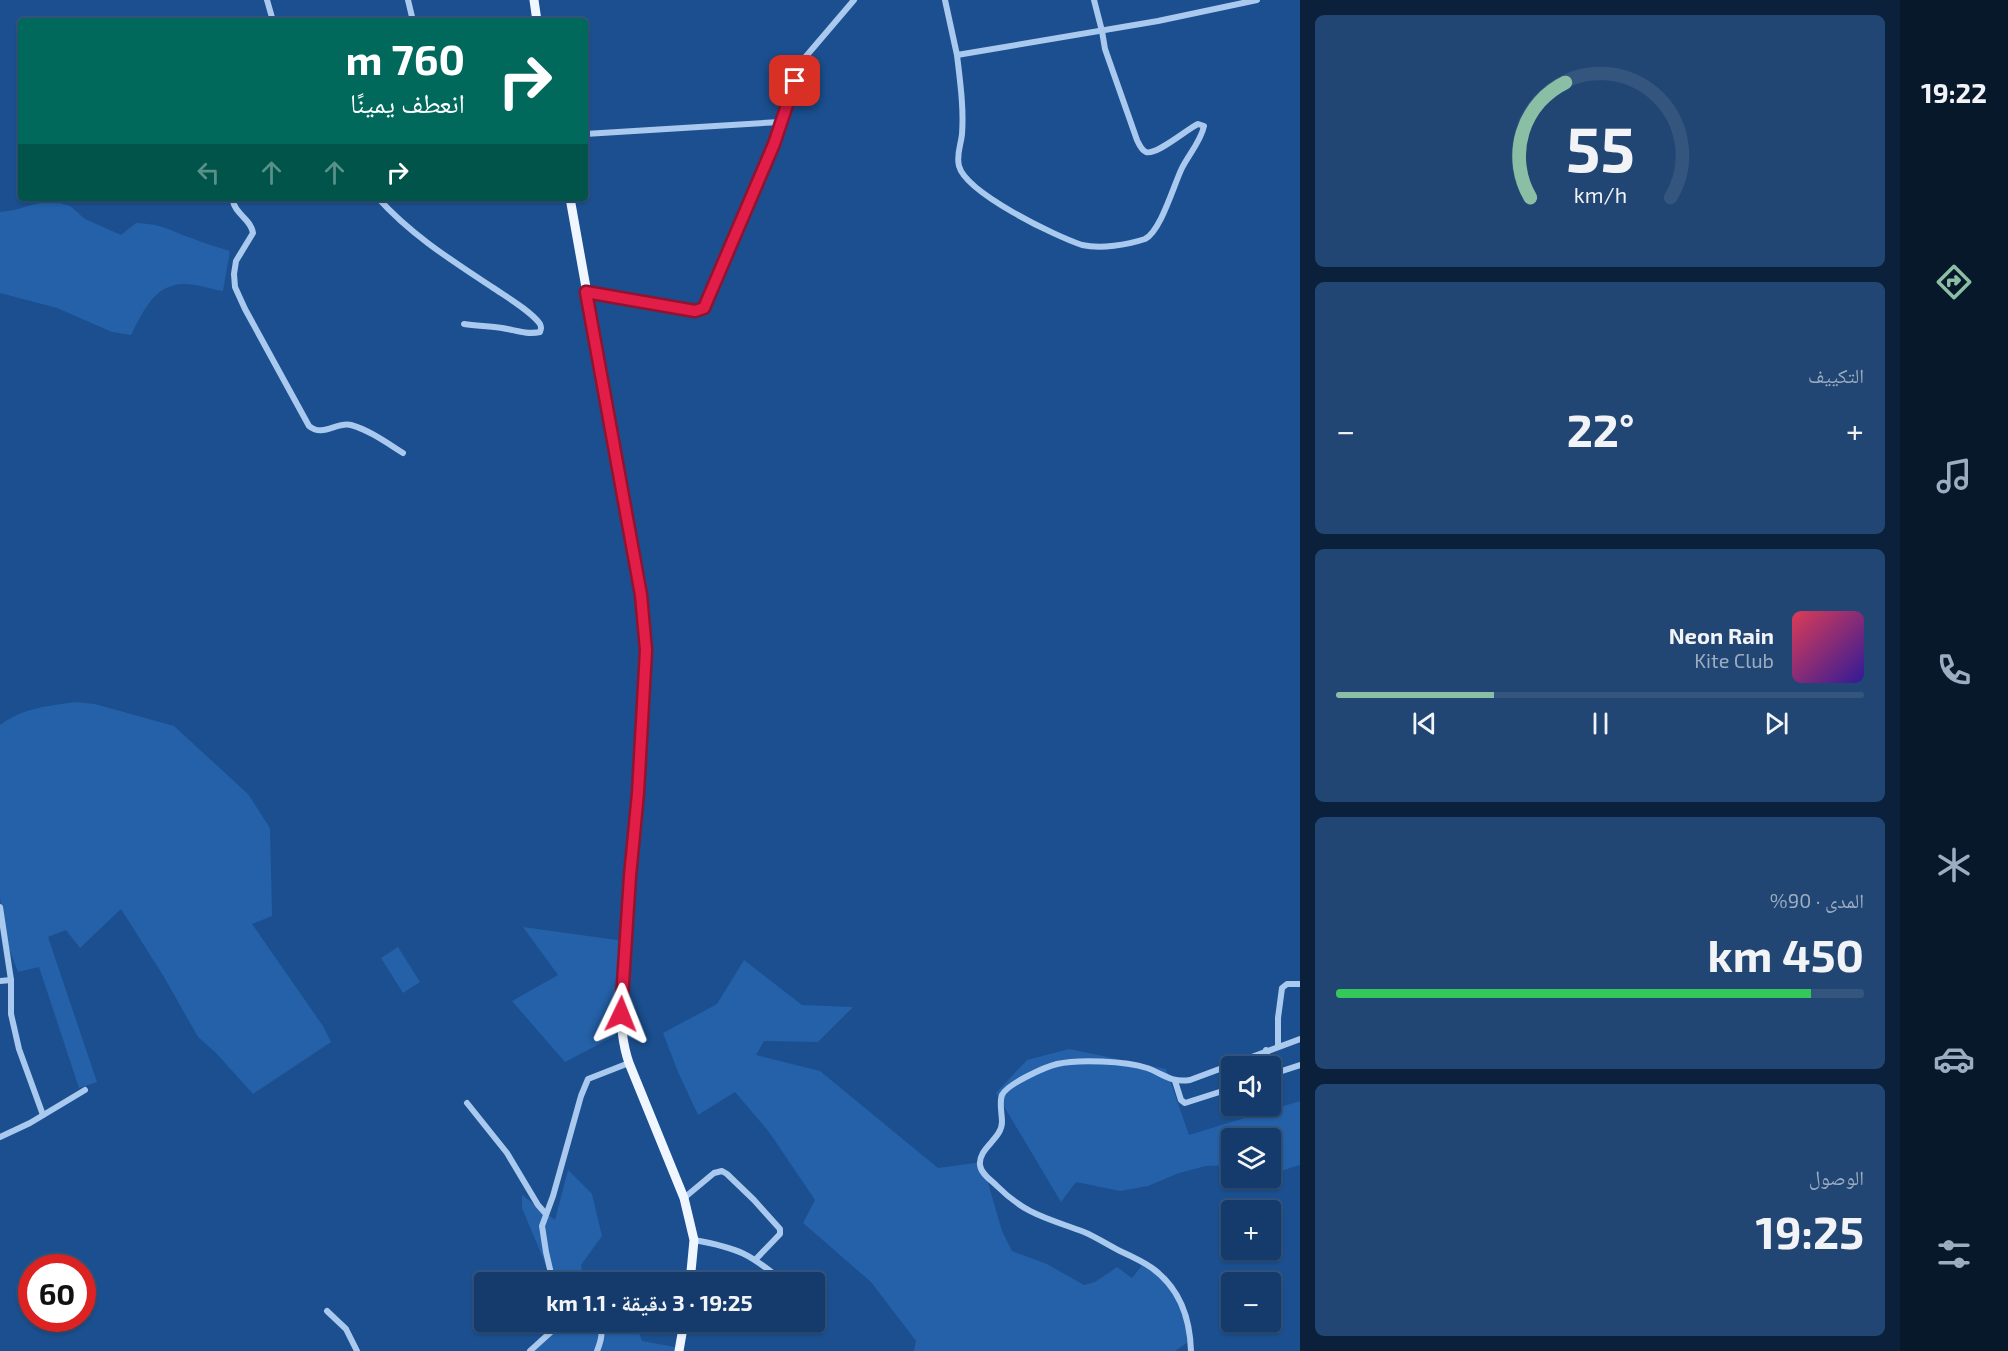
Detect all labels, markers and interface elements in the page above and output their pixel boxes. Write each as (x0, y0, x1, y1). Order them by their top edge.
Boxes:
text: 760 m (345, 33, 465, 83)
icon: right (486, 42, 564, 120)
pin (769, 55, 820, 106)
icon: arrive (778, 64, 811, 97)
text: 19:22 (1921, 76, 1987, 108)
text: انعطف يمينًا (350, 86, 465, 118)
text: 55 (1566, 110, 1634, 185)
icon: left (192, 156, 225, 189)
icon: ahead (255, 156, 288, 189)
icon: ahead (318, 156, 351, 189)
icon: right (381, 156, 414, 189)
text: km/h (1573, 182, 1627, 207)
icon: directions (1933, 261, 1975, 303)
text: التكييف (1808, 363, 1864, 387)
text: 22° (1567, 402, 1634, 456)
text: − (1336, 410, 1355, 450)
text: + (1846, 410, 1864, 450)
icon: music (1933, 455, 1975, 497)
text: Neon Rain (1669, 622, 1774, 648)
text: Kite Club (1694, 648, 1774, 672)
icon: phone (1933, 649, 1975, 691)
icon: previous (1408, 707, 1441, 740)
icon: pause (1584, 707, 1617, 740)
icon: next (1760, 707, 1793, 740)
icon: climate (1933, 844, 1975, 886)
text: المدى · 90% (1770, 888, 1864, 912)
text: 450 km (1708, 927, 1864, 981)
position arrow (589, 982, 653, 1046)
icon: car (1933, 1038, 1975, 1080)
map controls (1221, 1056, 1281, 1332)
button: sound (1221, 1056, 1281, 1116)
button: layers (1221, 1128, 1281, 1188)
text: الوصول (1809, 1165, 1864, 1189)
button: + (1221, 1200, 1281, 1260)
text: 19:25 (1755, 1204, 1864, 1258)
icon: filters (1933, 1233, 1975, 1275)
speed limit sign: 60 (18, 1254, 96, 1332)
button: − (1221, 1272, 1281, 1332)
text: 19:25 · 3 دقيقة · 1.1 km (546, 1289, 753, 1315)

